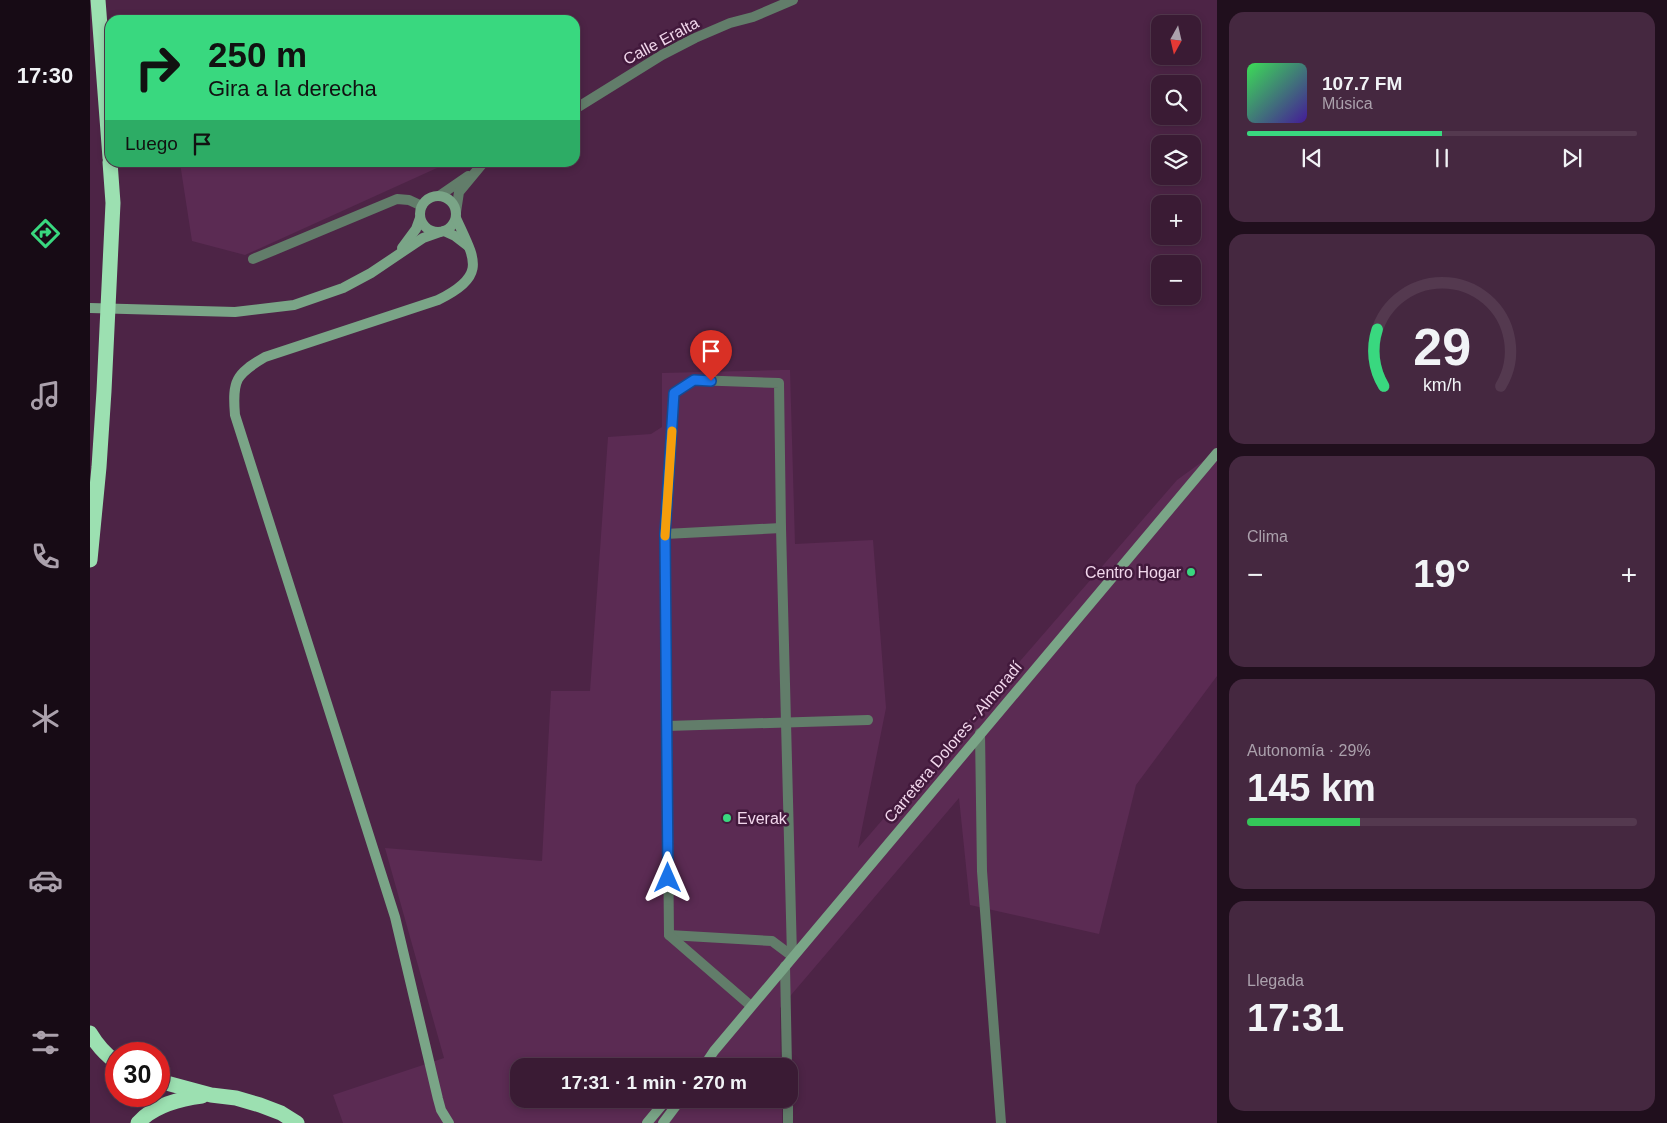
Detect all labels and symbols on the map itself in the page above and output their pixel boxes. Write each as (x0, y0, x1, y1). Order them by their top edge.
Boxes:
street label: Calle Eralta (620, 14, 702, 68)
north arrow (1151, 15, 1201, 65)
pin (690, 330, 732, 381)
place label: Centro Hogar (1085, 564, 1182, 581)
marker: Centro Hogar (1185, 566, 1197, 578)
street label: Carretera Dolores - Almoradí (881, 658, 1026, 826)
place label: Everak (737, 810, 788, 827)
marker: Everak (721, 812, 733, 824)
position arrow (641, 851, 693, 903)
speed limit sign: 30 (105, 1042, 170, 1107)

